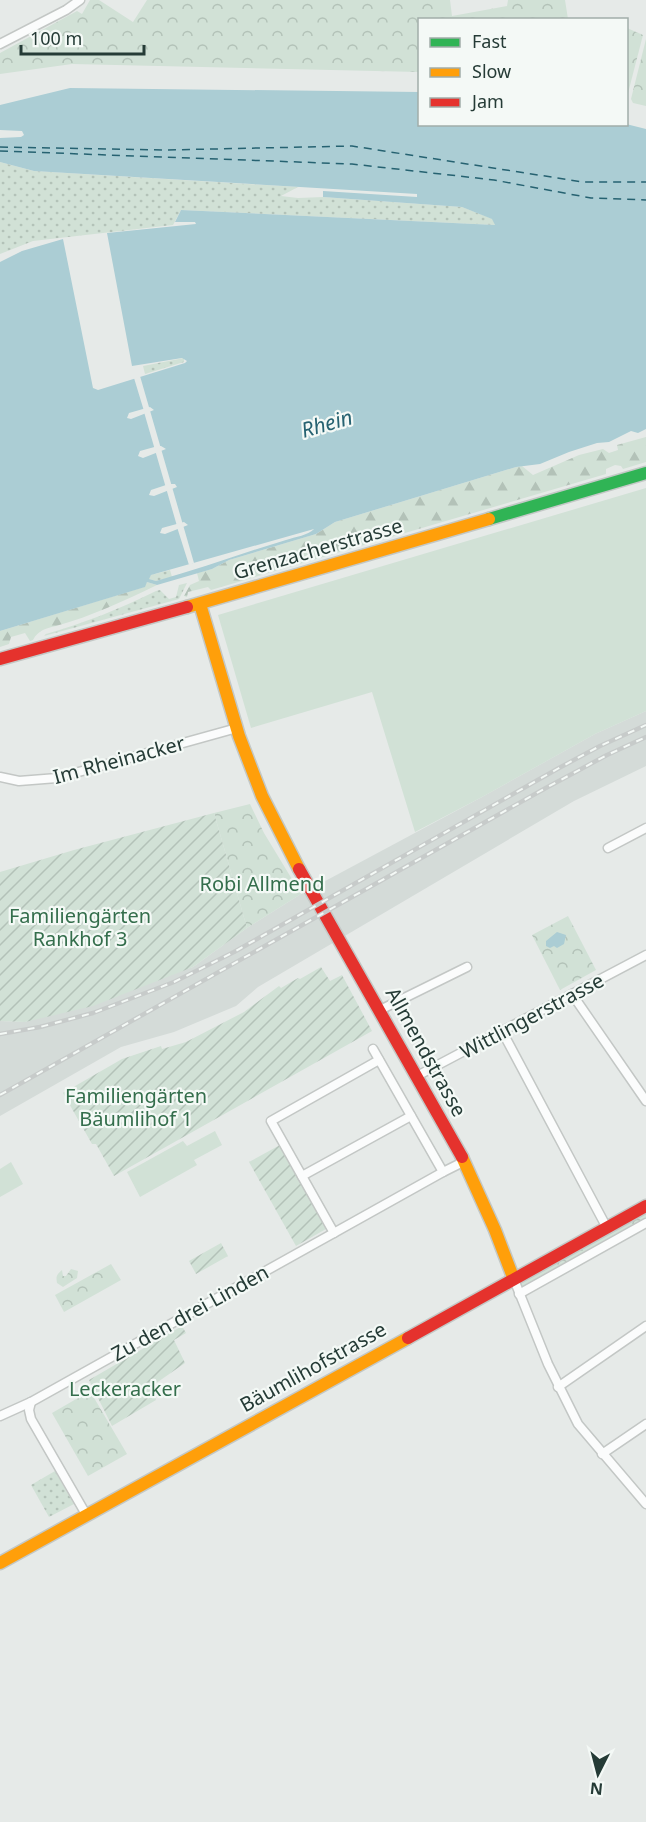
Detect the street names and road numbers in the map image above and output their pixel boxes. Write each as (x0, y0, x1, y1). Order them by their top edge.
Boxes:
street label: Grenzacherstrasse (230, 511, 405, 586)
street label: Im Rheinacker (50, 729, 188, 790)
street label: Wittlingerstrasse (455, 966, 608, 1065)
street label: Allmendstrasse (380, 982, 473, 1121)
street label: Zu den drei Linden (106, 1258, 273, 1367)
street label: Bäumlihofstrasse (235, 1315, 391, 1418)

